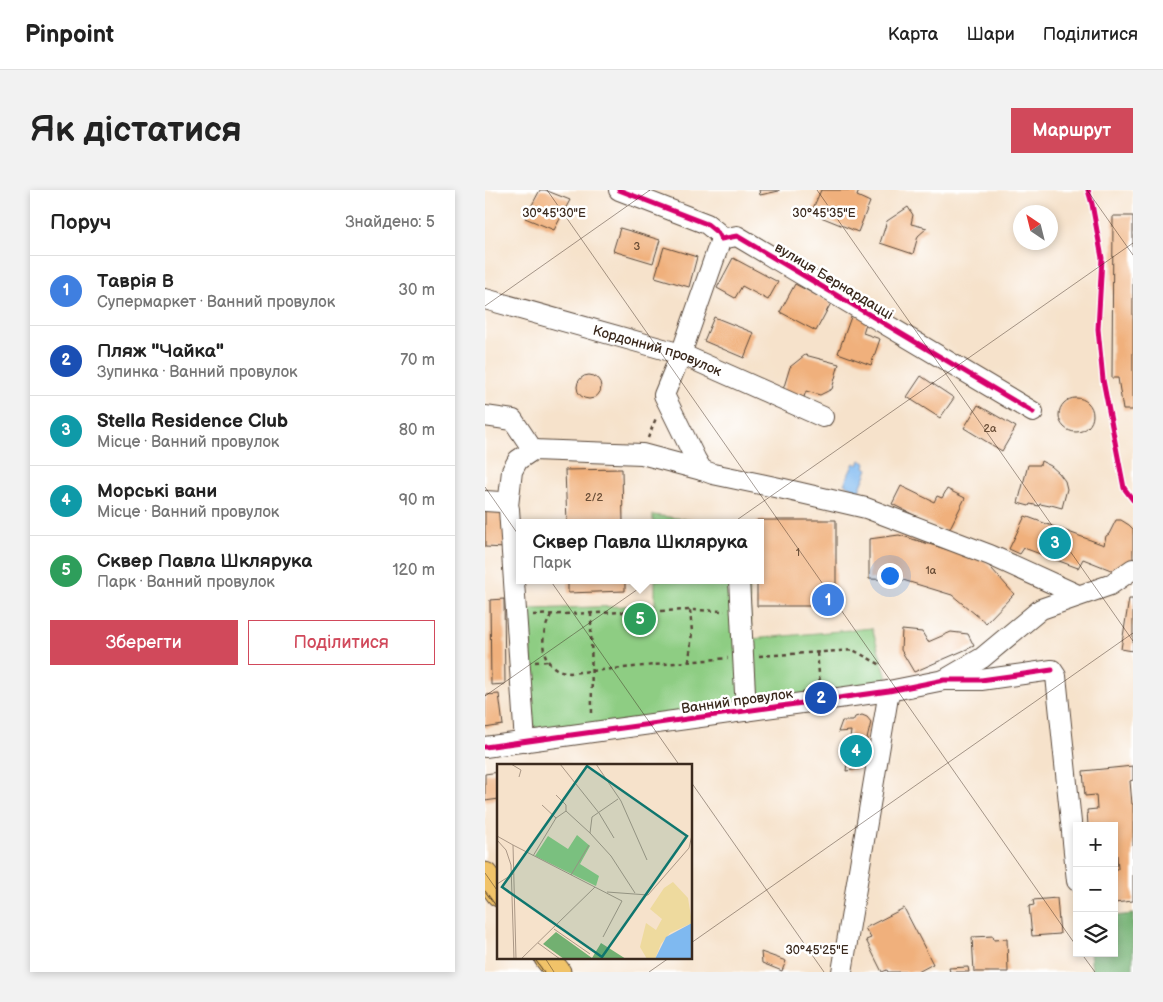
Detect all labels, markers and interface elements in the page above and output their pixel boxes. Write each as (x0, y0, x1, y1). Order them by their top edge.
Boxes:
text: Pinpoint (25, 20, 114, 49)
text: Карта (888, 24, 938, 45)
text: Шари (966, 24, 1015, 45)
text: Поділитися (1043, 24, 1138, 45)
button: Маршрут (1011, 108, 1133, 153)
text: Як дістатися (30, 109, 242, 152)
north arrow (1013, 205, 1058, 250)
text: 30°45'30"E (522, 206, 586, 221)
text: 30°45'35"E (792, 206, 856, 221)
text: Поруч (50, 210, 111, 235)
text: Знайдено: 5 (345, 213, 435, 232)
street label: вулиця Бернардацці (772, 239, 896, 323)
house number: 3 (634, 240, 641, 253)
text: Таврія В (97, 270, 174, 293)
text: 1 (63, 281, 69, 300)
text: 30 m (398, 281, 435, 300)
text: Супермаркет · Ванний провулок (97, 293, 335, 312)
street label: Кордонний провулок (591, 321, 725, 380)
text: Пляж "Чайка" (97, 340, 224, 363)
text: 2 (61, 351, 71, 370)
text: 70 m (400, 351, 435, 370)
text: Зупинка · Ванний провулок (97, 363, 298, 382)
text: Stella Residence Club (97, 410, 288, 433)
text: 3 (61, 421, 71, 440)
text: 80 m (399, 421, 435, 440)
house number: 2а (984, 422, 997, 435)
text: Місце · Ванний провулок (97, 433, 279, 452)
text: Морські вани (97, 480, 217, 503)
text: 4 (61, 491, 71, 510)
text: 90 m (399, 491, 435, 510)
house number: 2/2 (585, 491, 603, 504)
text: Місце · Ванний провулок (97, 503, 279, 522)
popup (516, 519, 764, 584)
pin: 3 (1039, 524, 1071, 562)
text: Сквер Павла Шклярука (532, 531, 748, 554)
house number: 1 (796, 546, 800, 559)
text: Сквер Павла Шклярука (97, 550, 312, 573)
text: Парк (532, 554, 571, 573)
text: 5 (61, 561, 71, 580)
text: 120 m (392, 561, 435, 580)
your location (877, 563, 903, 589)
house number: 1а (926, 564, 937, 577)
text: Парк · Ванний провулок (97, 573, 275, 592)
pin: 1 (812, 581, 844, 619)
pin: 5 (624, 600, 656, 638)
button: Зберегти (50, 620, 238, 665)
button: Поділитися (248, 620, 435, 665)
pin: 2 (805, 679, 837, 717)
street label: Ванний провулок (680, 685, 794, 717)
pin: 4 (840, 732, 872, 770)
inset map (497, 764, 693, 960)
map controls (1073, 822, 1118, 957)
button: + (1073, 822, 1118, 867)
button: − (1073, 867, 1118, 912)
button: layers (1073, 912, 1118, 957)
text: 30°45'25"E (785, 943, 849, 958)

